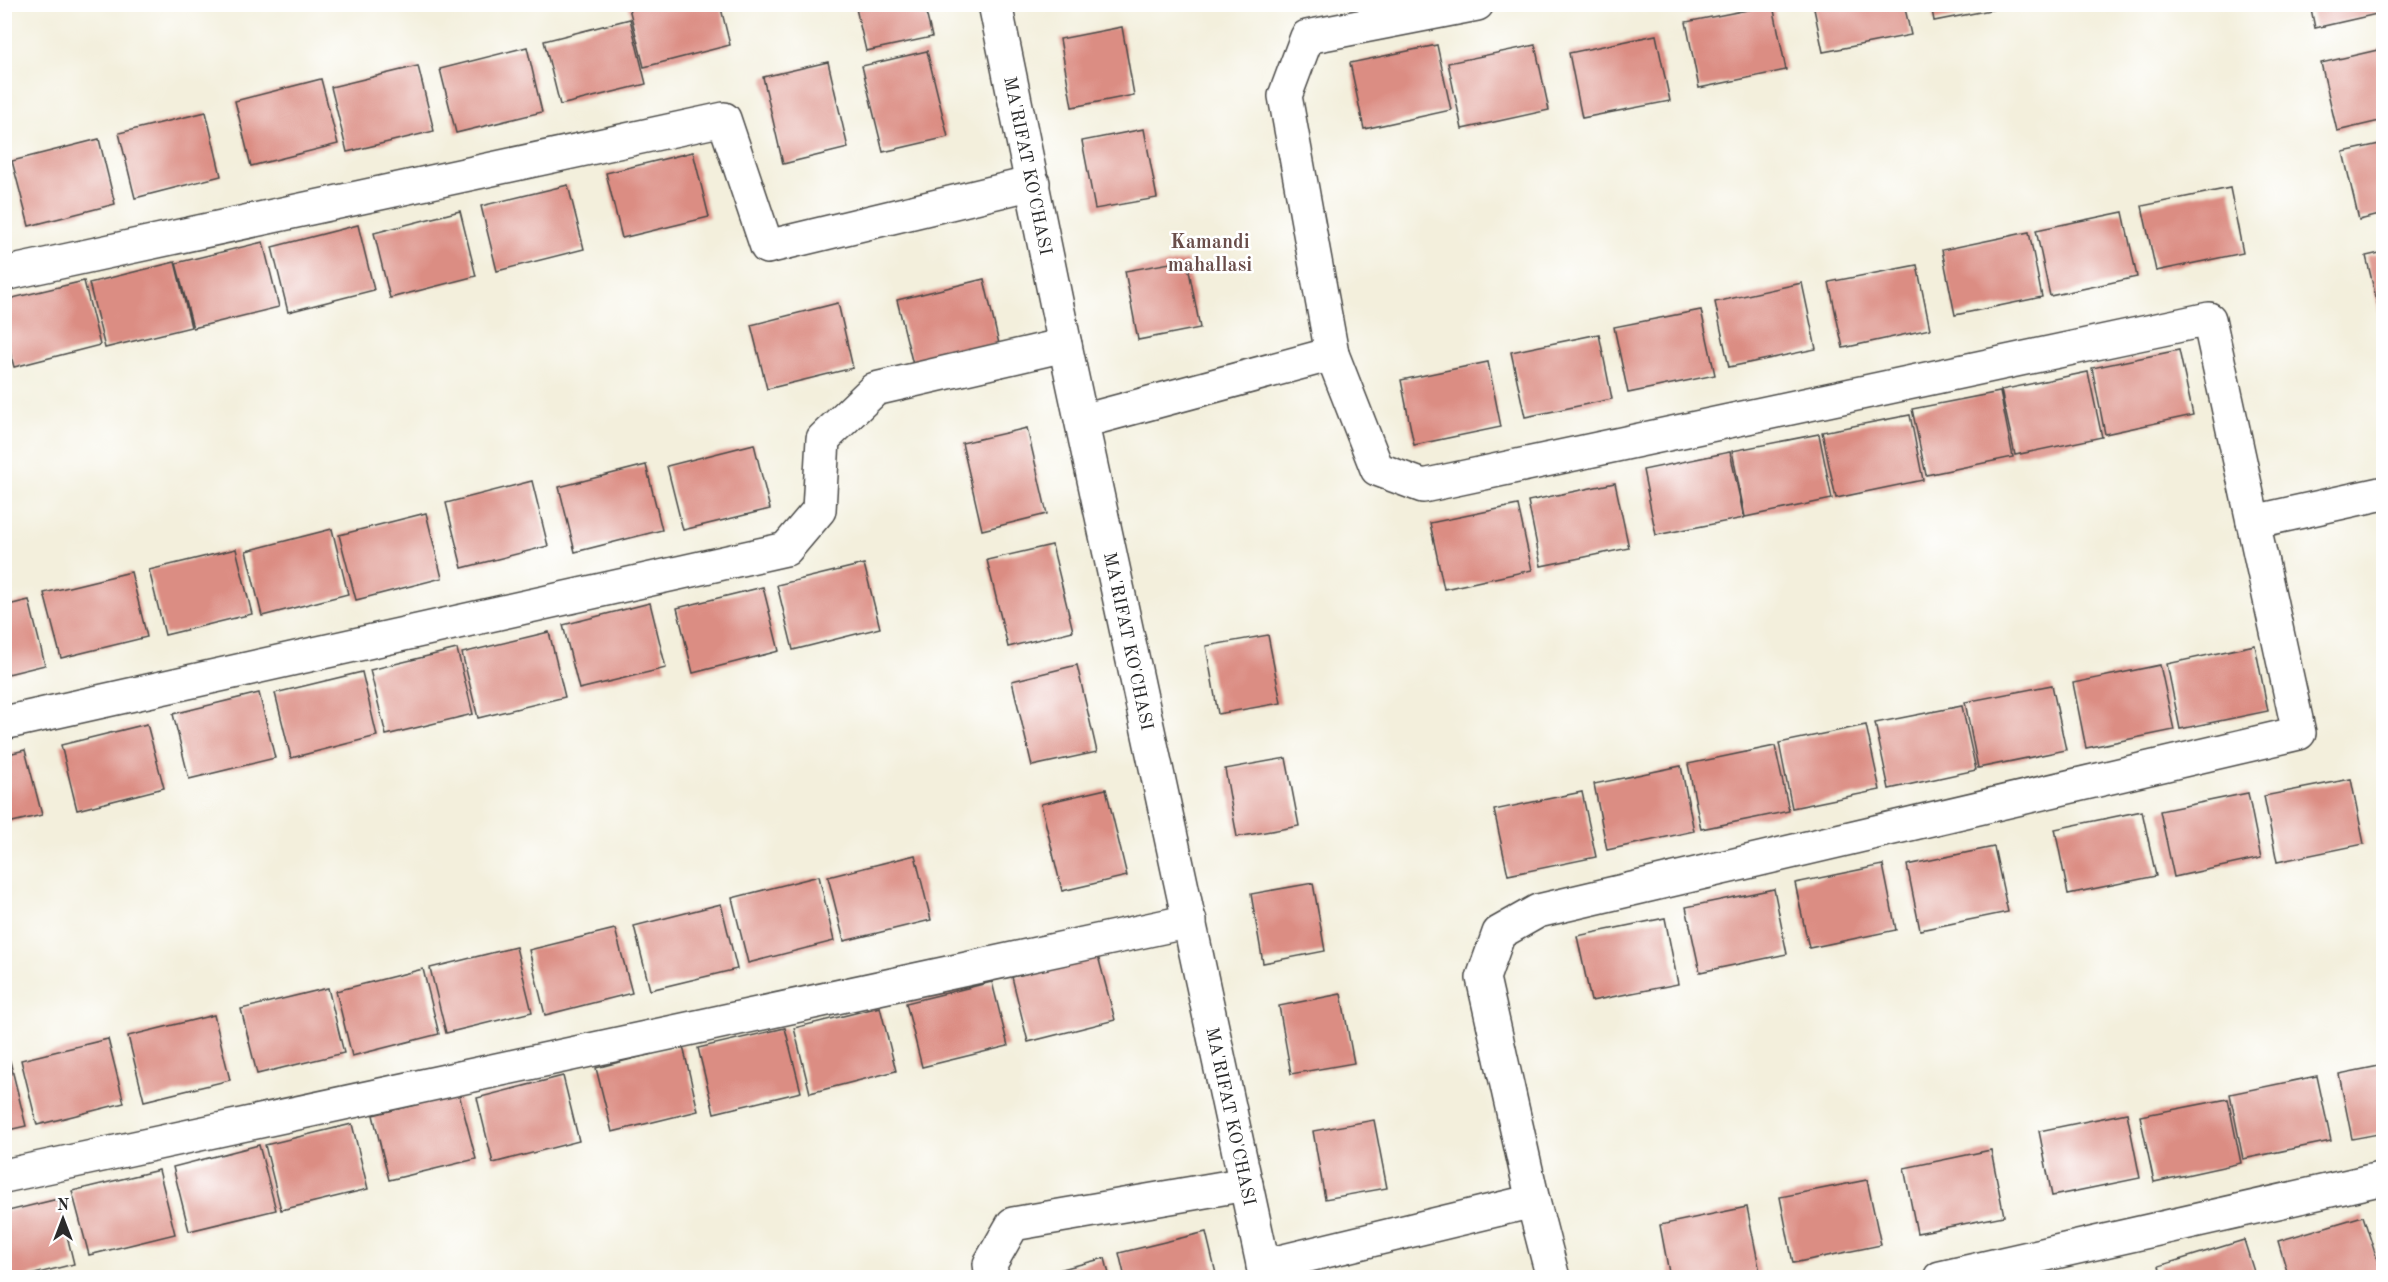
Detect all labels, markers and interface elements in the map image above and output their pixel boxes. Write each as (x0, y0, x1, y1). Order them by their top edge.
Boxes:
street label: MA'RIFAT KO'CHASI (1000, 75, 1054, 257)
district label: Kamandi mahallasi (1168, 233, 1252, 276)
street label: MA'RIFAT KO'CHASI (1100, 550, 1156, 732)
street label: MA'RIFAT KO'CHASI (1202, 1026, 1258, 1207)
north arrow (33, 1189, 93, 1249)
text: N (57, 1198, 70, 1214)

